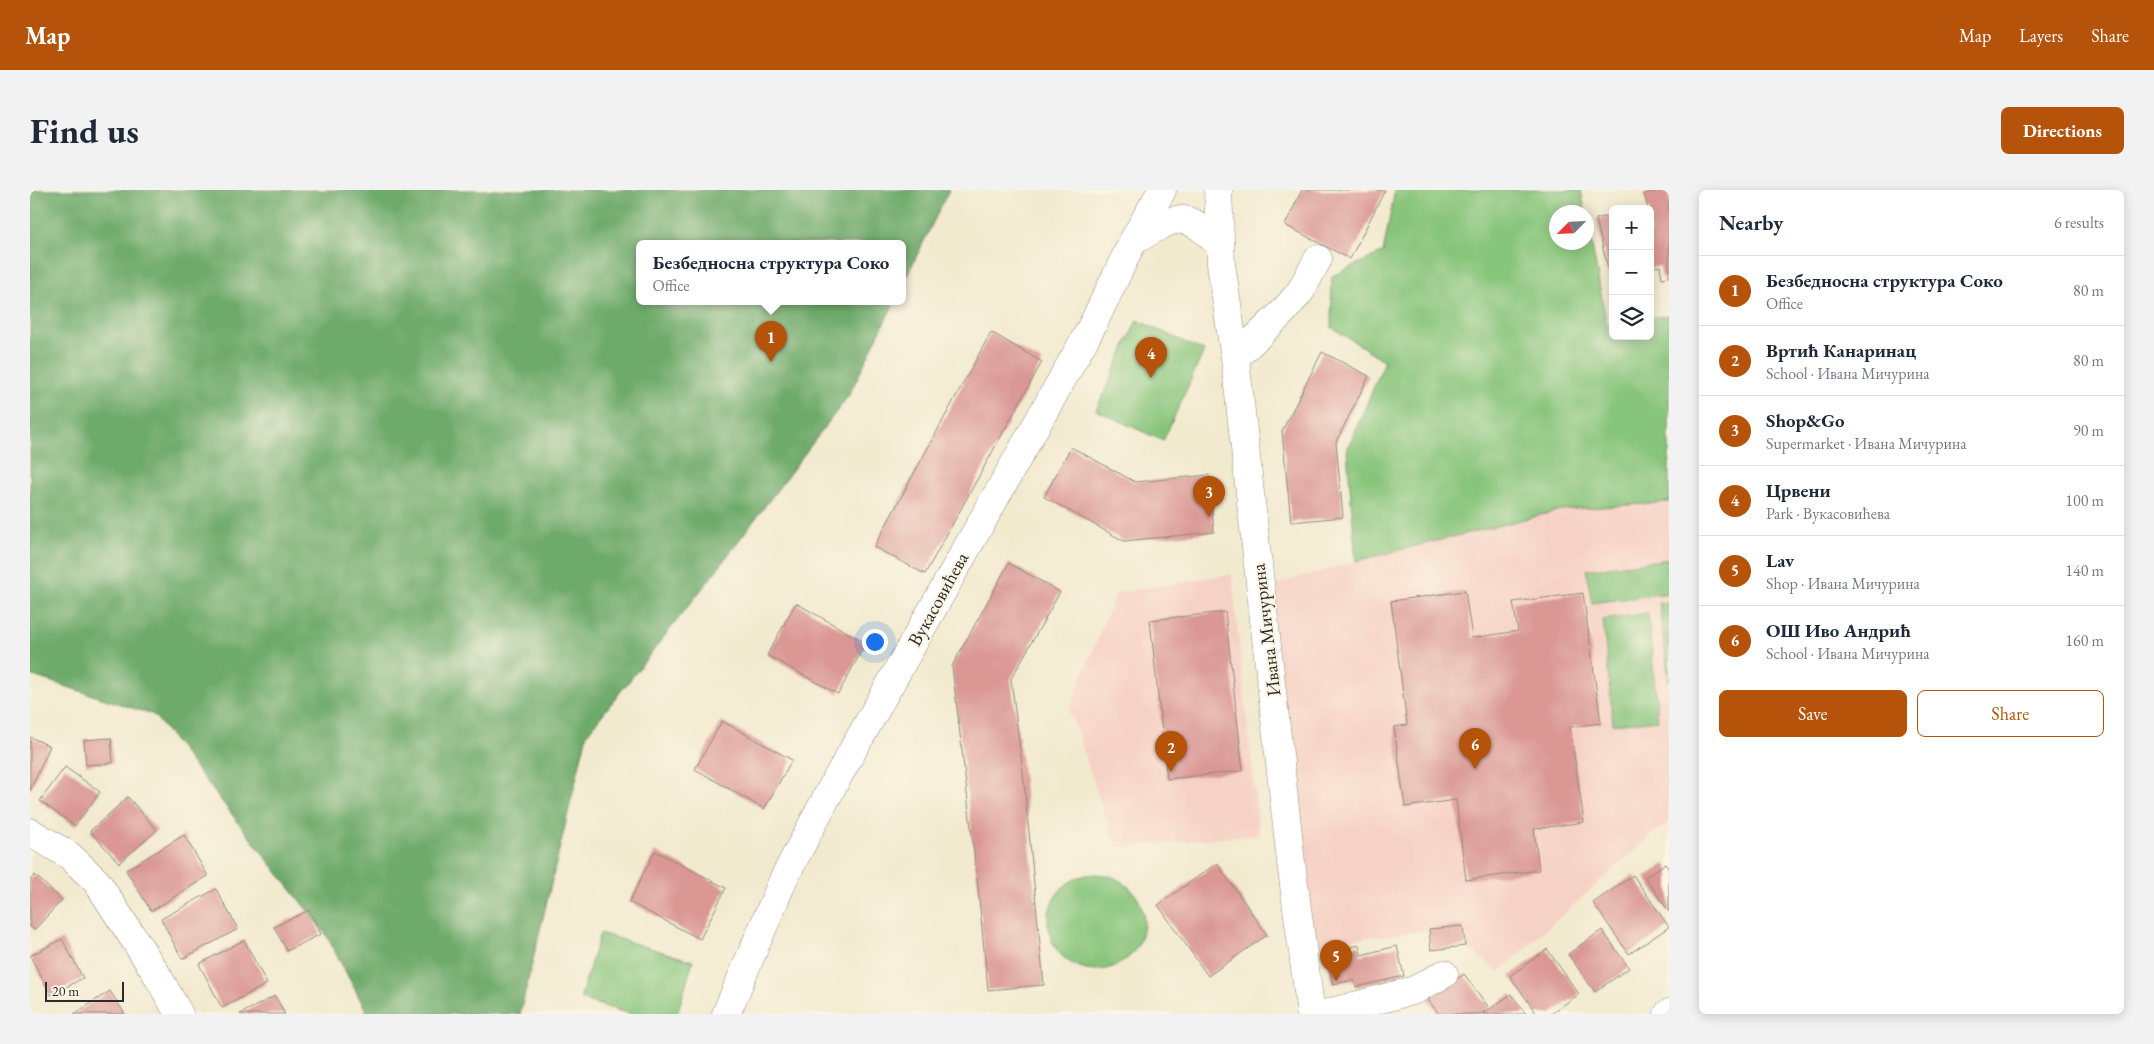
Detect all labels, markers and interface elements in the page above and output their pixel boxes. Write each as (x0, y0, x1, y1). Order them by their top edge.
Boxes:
text: Map (25, 20, 70, 51)
text: Map (1959, 24, 1991, 47)
text: Layers (2019, 24, 2063, 47)
text: Share (2091, 24, 2129, 47)
button: Directions (2001, 107, 2124, 154)
text: Find us (30, 108, 139, 153)
north arrow (1549, 205, 1594, 250)
map controls (1609, 205, 1654, 340)
button: + (1609, 205, 1654, 250)
text: Nearby (1719, 209, 1783, 236)
text: 6 results (2054, 212, 2104, 233)
popup (636, 240, 906, 305)
text: Безбедносна структура Соко (653, 250, 889, 275)
button: − (1609, 250, 1654, 295)
text: Безбедносна структура Соко (1766, 268, 2003, 293)
text: Office (653, 275, 690, 296)
text: 1 (1731, 280, 1739, 301)
text: 80 m (2073, 280, 2104, 301)
text: Office (1766, 293, 1803, 314)
button: layers (1609, 295, 1654, 340)
pin: 1 (755, 321, 787, 362)
pin: 4 (1135, 337, 1167, 378)
text: Вртић Канаринац (1766, 338, 1916, 363)
text: 2 (1731, 350, 1739, 371)
text: 80 m (2073, 350, 2104, 371)
text: School · Ивана Мичурина (1766, 363, 1930, 384)
text: Shop&Go (1766, 408, 1844, 433)
text: 3 (1731, 420, 1739, 441)
text: 90 m (2073, 420, 2104, 441)
text: Supermarket · Ивана Мичурина (1766, 433, 1967, 454)
pin: 3 (1193, 476, 1225, 517)
text: Црвени (1766, 478, 1831, 503)
text: 4 (1731, 490, 1739, 511)
text: 100 m (2065, 490, 2104, 511)
text: Park · Вукасовићева (1766, 503, 1890, 524)
street label: Вукасовићева (902, 547, 974, 650)
text: Lav (1766, 548, 1794, 573)
text: 5 (1731, 560, 1739, 581)
text: 140 m (2065, 560, 2104, 581)
street label: Ивана Мичурина (1245, 562, 1287, 698)
text: Shop · Ивана Мичурина (1766, 573, 1920, 594)
text: ОШ Иво Андрић (1766, 618, 1911, 643)
your location (862, 629, 888, 655)
text: 6 (1731, 630, 1739, 651)
text: 160 m (2065, 630, 2104, 651)
text: School · Ивана Мичурина (1766, 643, 1930, 664)
button: Save (1719, 690, 1907, 737)
button: Share (1917, 690, 2104, 737)
pin: 6 (1459, 728, 1491, 769)
pin: 2 (1155, 731, 1187, 772)
pin: 5 (1320, 940, 1352, 981)
scale bar (45, 979, 124, 1002)
text: 20 m (52, 982, 79, 1000)

